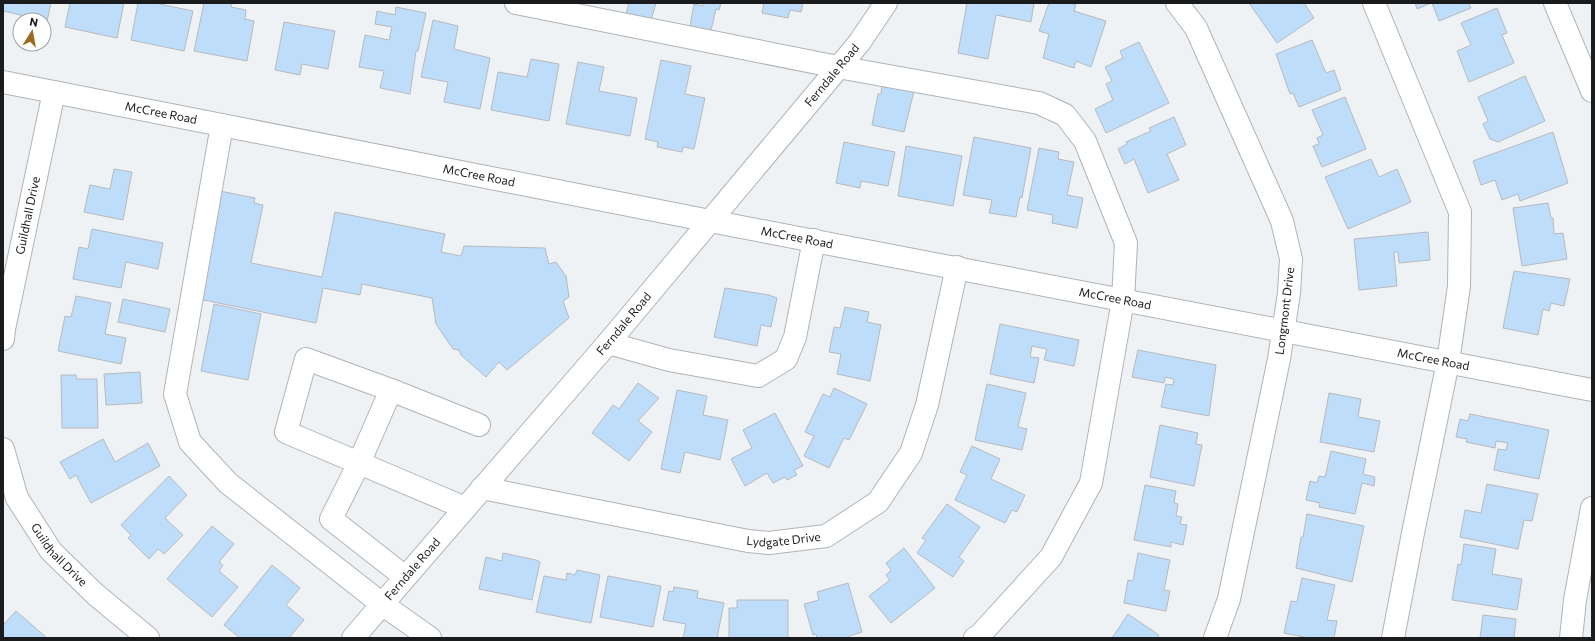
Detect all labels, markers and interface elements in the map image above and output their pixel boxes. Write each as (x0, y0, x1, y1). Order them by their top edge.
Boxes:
north arrow (12, 12, 52, 52)
text: N (29, 15, 39, 29)
street label: Ferndale Road (801, 40, 862, 109)
street label: McCree Road (124, 98, 199, 126)
street label: McCree Road (442, 161, 516, 189)
street label: Guildhall Drive (12, 175, 42, 256)
street label: McCree Road (760, 223, 834, 250)
street label: Longmont Drive (1272, 266, 1296, 355)
street label: McCree Road (1078, 284, 1153, 311)
street label: Ferndale Road (593, 289, 654, 357)
street label: McCree Road (1396, 345, 1471, 372)
street label: Guildhall Drive (29, 520, 91, 589)
street label: Lydgate Drive (746, 529, 821, 549)
street label: Ferndale Road (381, 535, 442, 602)

